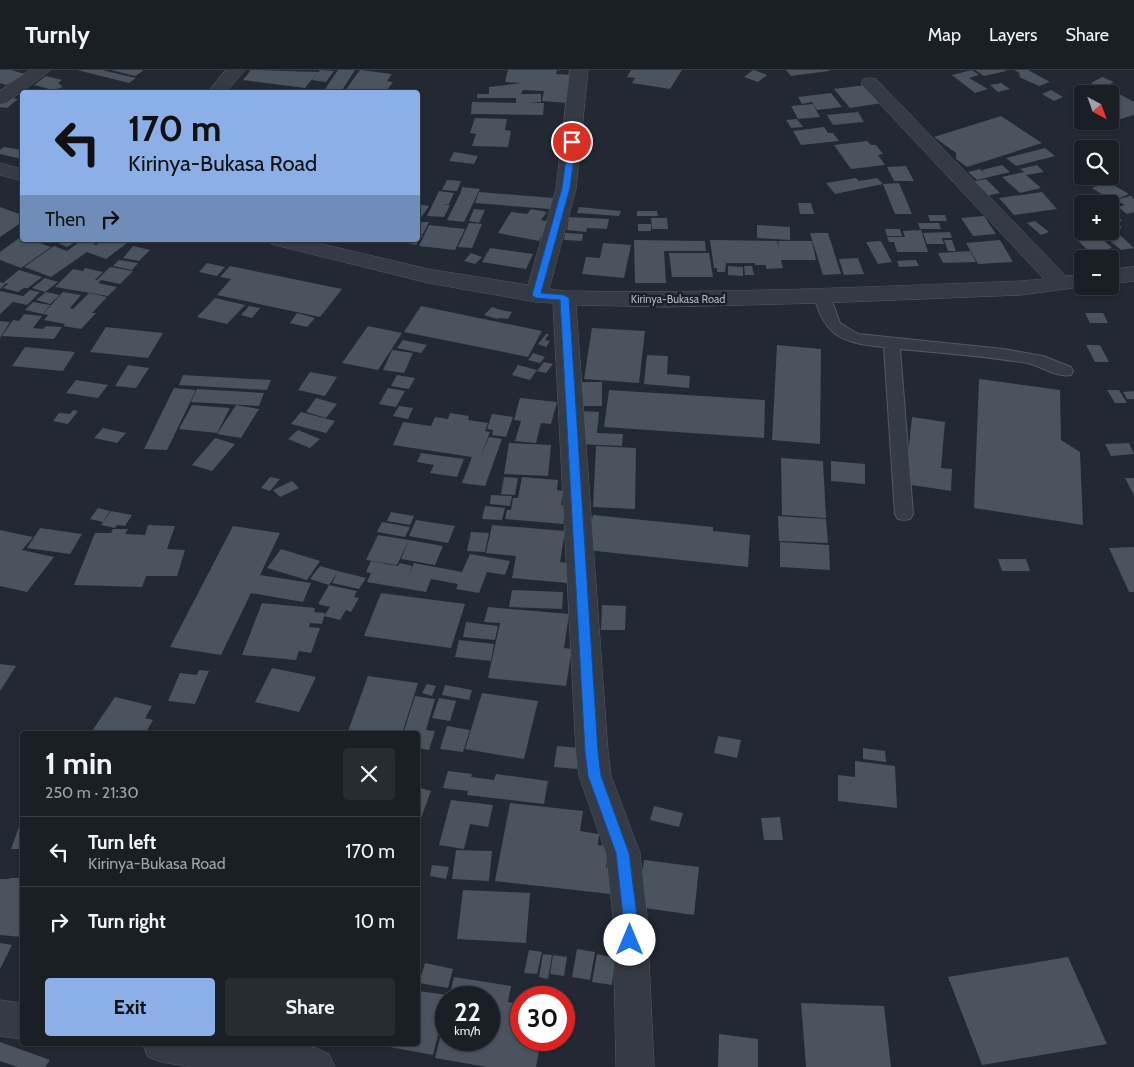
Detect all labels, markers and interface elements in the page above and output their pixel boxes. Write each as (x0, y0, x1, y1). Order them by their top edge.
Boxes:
text: Turnly (25, 20, 90, 49)
text: Map (928, 24, 961, 46)
text: Layers (989, 24, 1038, 46)
text: Share (1066, 24, 1109, 46)
north arrow (1074, 85, 1119, 130)
map controls (1074, 85, 1119, 295)
text: 170 m (128, 107, 221, 150)
icon: left (45, 110, 110, 175)
pin (551, 121, 593, 163)
icon: arrive (558, 128, 586, 156)
button: search (1074, 140, 1119, 185)
text: Kirinya-Bukasa Road (128, 150, 317, 177)
button: + (1074, 195, 1119, 240)
icon: right (96, 205, 124, 233)
text: Then (45, 208, 86, 231)
button: − (1074, 250, 1119, 295)
street label: Kirinya-Bukasa Road (631, 292, 725, 306)
text: 1 min (45, 745, 113, 782)
button: close (343, 748, 395, 800)
text: 250 m · 21:30 (45, 783, 139, 802)
text: Turn left (88, 831, 156, 854)
icon: left (45, 838, 73, 866)
text: 170 m (345, 840, 395, 863)
text: Kirinya-Bukasa Road (88, 854, 226, 873)
icon: right (45, 908, 73, 936)
text: Turn right (88, 910, 166, 933)
text: 10 m (355, 910, 395, 933)
position arrow (603, 913, 655, 965)
button: Exit (45, 978, 215, 1036)
button: Share (225, 978, 395, 1036)
speed limit sign: 30 (510, 986, 575, 1051)
text: 22 (454, 997, 481, 1027)
text: km/h (454, 1023, 481, 1038)

